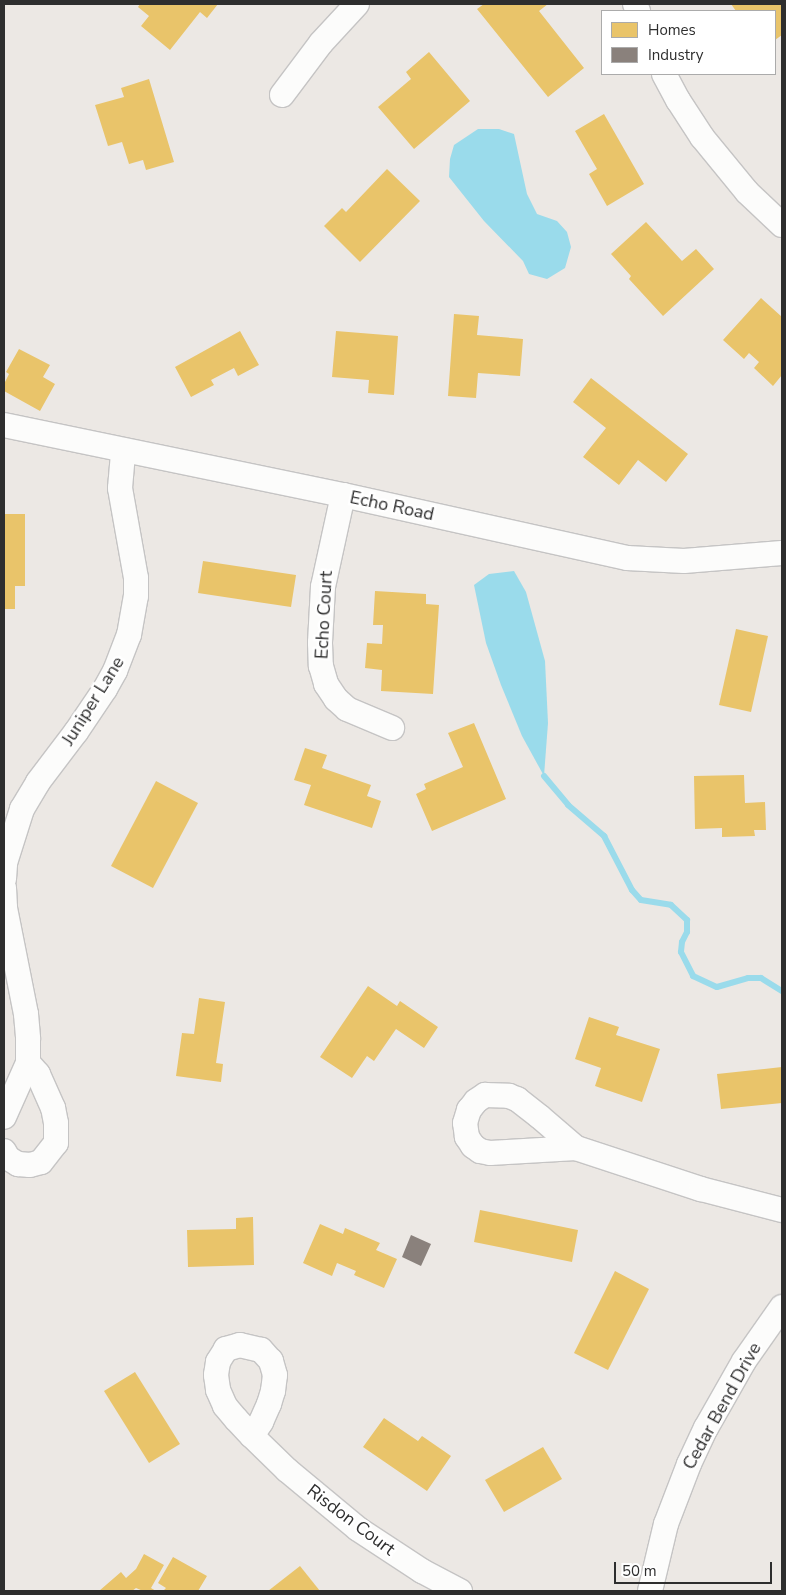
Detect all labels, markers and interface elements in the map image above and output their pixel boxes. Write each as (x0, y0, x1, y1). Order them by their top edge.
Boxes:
legend (601, 10, 776, 75)
text: Homes (648, 20, 696, 40)
text: Industry (648, 45, 703, 65)
street label: Echo Road (348, 487, 436, 525)
street label: Echo Court (311, 570, 337, 660)
street label: Juniper Lane (57, 653, 129, 749)
street label: Cedar Bend Drive (678, 1339, 766, 1473)
street label: Risdon Court (303, 1480, 399, 1560)
scale bar (616, 1552, 774, 1584)
text: 50 m (622, 1561, 657, 1581)

